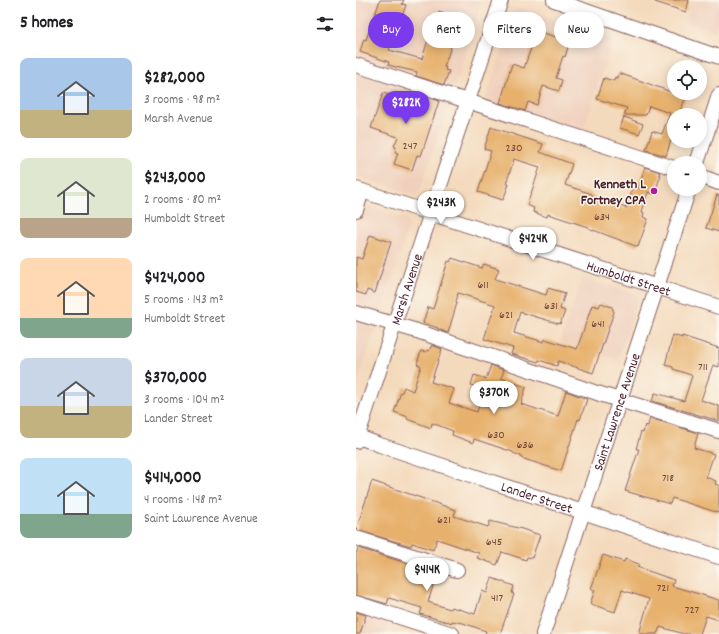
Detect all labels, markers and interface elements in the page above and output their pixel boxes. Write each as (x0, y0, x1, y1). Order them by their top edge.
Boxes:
text: 5 homes (20, 12, 73, 36)
chip: Buy (368, 12, 414, 48)
chip: Rent (422, 12, 475, 48)
chip: Filters (483, 12, 546, 48)
chip: New (554, 12, 604, 48)
icon: filters (314, 13, 336, 35)
map controls (667, 60, 707, 196)
button: locate (667, 60, 707, 100)
text: $282,000 (144, 67, 205, 91)
icon: home (52, 74, 100, 122)
text: 3 rooms · 98 m² (144, 91, 220, 110)
pin: $282K (378, 91, 434, 125)
text: $282K (391, 94, 421, 113)
button: + (667, 108, 707, 148)
text: Marsh Avenue (144, 110, 213, 129)
house number: 247 (403, 138, 418, 155)
house number: 230 (505, 140, 523, 157)
button: − (667, 156, 707, 196)
text: $243,000 (144, 167, 206, 191)
icon: home (52, 174, 100, 222)
place label: Kenneth L Fortney CPA (581, 175, 646, 211)
marker: Kenneth L Fortney CPA (649, 186, 659, 196)
text: 2 rooms · 80 m² (144, 191, 221, 210)
pin: $243K (413, 191, 469, 225)
text: $243K (426, 194, 456, 213)
house number: 634 (594, 209, 610, 226)
text: Humboldt Street (144, 210, 225, 229)
pin: $424K (505, 227, 561, 261)
text: $424K (518, 230, 548, 249)
street label: Marsh Avenue (387, 251, 429, 328)
street label: Humboldt Street (584, 257, 673, 303)
text: $424,000 (144, 267, 205, 291)
icon: home (52, 274, 100, 322)
house number: 611 (477, 277, 489, 294)
text: 5 rooms · 143 m² (144, 291, 223, 310)
house number: 631 (544, 298, 558, 315)
house number: 621 (499, 307, 513, 324)
text: Humboldt Street (144, 310, 225, 329)
house number: 641 (591, 316, 605, 333)
street label: Saint Lawrence Avenue (589, 351, 646, 474)
house number: 711 (698, 359, 708, 376)
text: $370,000 (144, 367, 207, 391)
icon: home (52, 374, 100, 422)
pin: $370K (466, 381, 522, 415)
text: $370K (479, 384, 509, 403)
text: 3 rooms · 104 m² (144, 391, 224, 410)
text: Lander Street (144, 410, 213, 429)
house number: 630 (487, 427, 505, 444)
house number: 636 (516, 437, 534, 454)
text: $414,000 (144, 467, 201, 491)
house number: 718 (662, 470, 674, 487)
icon: home (52, 474, 100, 522)
street label: Lander Street (498, 478, 575, 520)
text: 4 rooms · 148 m² (144, 491, 222, 510)
text: Saint Lawrence Avenue (144, 510, 258, 529)
house number: 621 (437, 512, 451, 529)
house number: 645 (486, 534, 502, 551)
pin: $414K (399, 558, 455, 592)
text: $414K (414, 561, 440, 580)
house number: 721 (657, 580, 669, 597)
house number: 417 (491, 590, 503, 607)
house number: 727 (685, 602, 700, 619)

